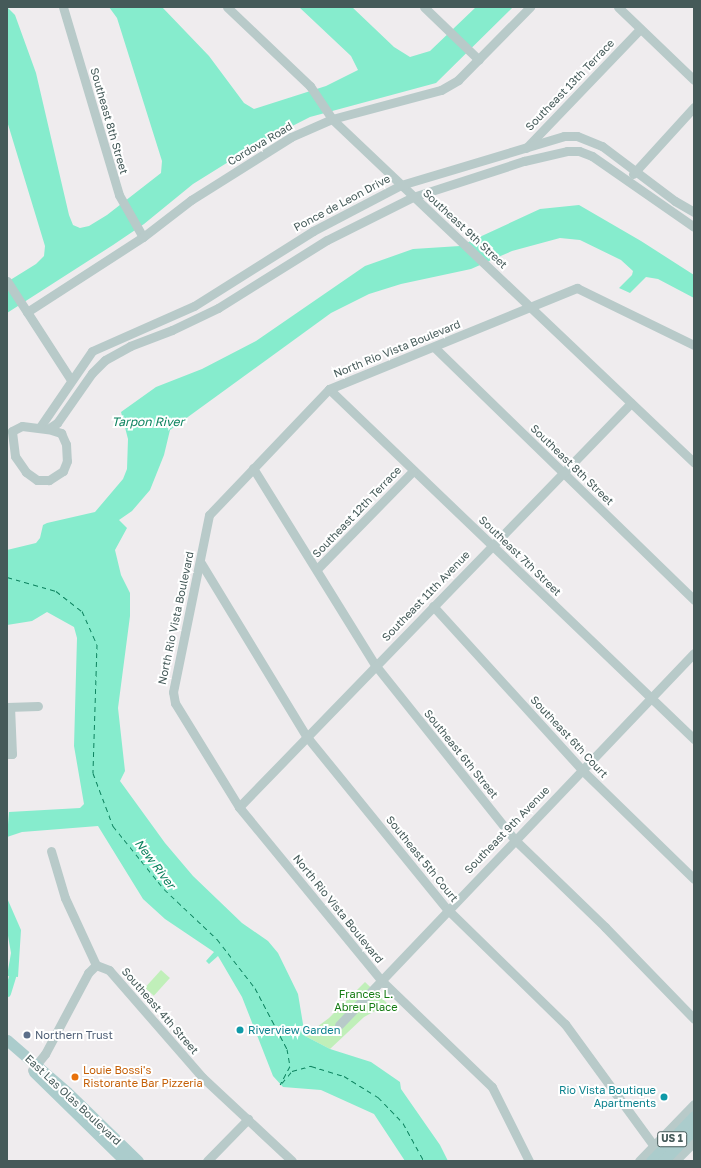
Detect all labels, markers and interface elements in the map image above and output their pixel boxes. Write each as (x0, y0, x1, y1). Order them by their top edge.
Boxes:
street label: Southeast 13th Terrace (523, 37, 617, 133)
street label: Southeast 8th Street (87, 66, 131, 176)
street label: Cordova Road (225, 120, 295, 168)
street label: Ponce de Leon Drive (291, 172, 393, 234)
street label: Southeast 9th Street (420, 187, 510, 271)
street label: North Rio Vista Boulevard (332, 317, 462, 381)
water label: Tarpon River (112, 415, 184, 429)
street label: Southeast 8th Street (528, 422, 616, 508)
street label: Southeast 12th Terrace (310, 464, 404, 560)
street label: Southeast 7th Street (476, 513, 564, 599)
street label: Southeast 11th Avenue (379, 548, 473, 644)
street label: North Rio Vista Boulevard (155, 550, 197, 686)
street label: Southeast 6th Court (528, 693, 610, 781)
street label: Southeast 6th Street (421, 707, 501, 801)
street label: Southeast 9th Avenue (462, 784, 552, 876)
street label: Southeast 5th Court (383, 813, 461, 905)
water label: New River (132, 836, 178, 892)
street label: North Rio Vista Boulevard (290, 852, 386, 966)
street label: Southeast 4th Street (119, 965, 201, 1057)
park label: Frances L. Abreu Place (334, 988, 398, 1014)
place label: Riverview Garden (248, 1023, 340, 1037)
marker: Riverview Garden (235, 1025, 245, 1035)
place label: Northern Trust (35, 1028, 113, 1042)
marker: Northern Trust (22, 1030, 32, 1040)
street label: East Las Olas Boulevard (22, 1052, 124, 1148)
place label: Louie Bossi's Ristorante Bar Pizzeria (83, 1064, 203, 1090)
marker: Louie Bossi's Ristorante Bar Pizzeria (70, 1072, 80, 1082)
place label: Rio Vista Boutique Apartments (559, 1084, 656, 1110)
marker: Rio Vista Boutique Apartments (659, 1092, 669, 1102)
road number: US 1 (657, 1131, 687, 1147)

